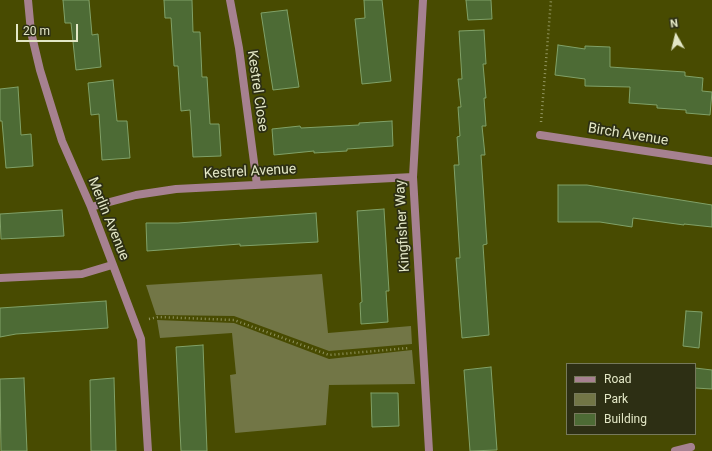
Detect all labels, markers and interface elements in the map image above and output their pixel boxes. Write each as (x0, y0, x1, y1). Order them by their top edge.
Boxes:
scale bar (18, 16, 80, 42)
north arrow (656, 16, 696, 56)
text: N (670, 17, 679, 31)
text: 20 m (23, 24, 50, 38)
street label: Kestrel Close (243, 49, 271, 133)
street label: Birch Avenue (587, 120, 669, 150)
street label: Kestrel Avenue (203, 161, 297, 183)
street label: Merlin Avenue (84, 175, 132, 263)
street label: Kingfisher Way (392, 179, 414, 273)
legend (566, 363, 696, 435)
text: Road (604, 372, 632, 386)
text: Park (604, 392, 628, 406)
text: Building (604, 412, 647, 426)

